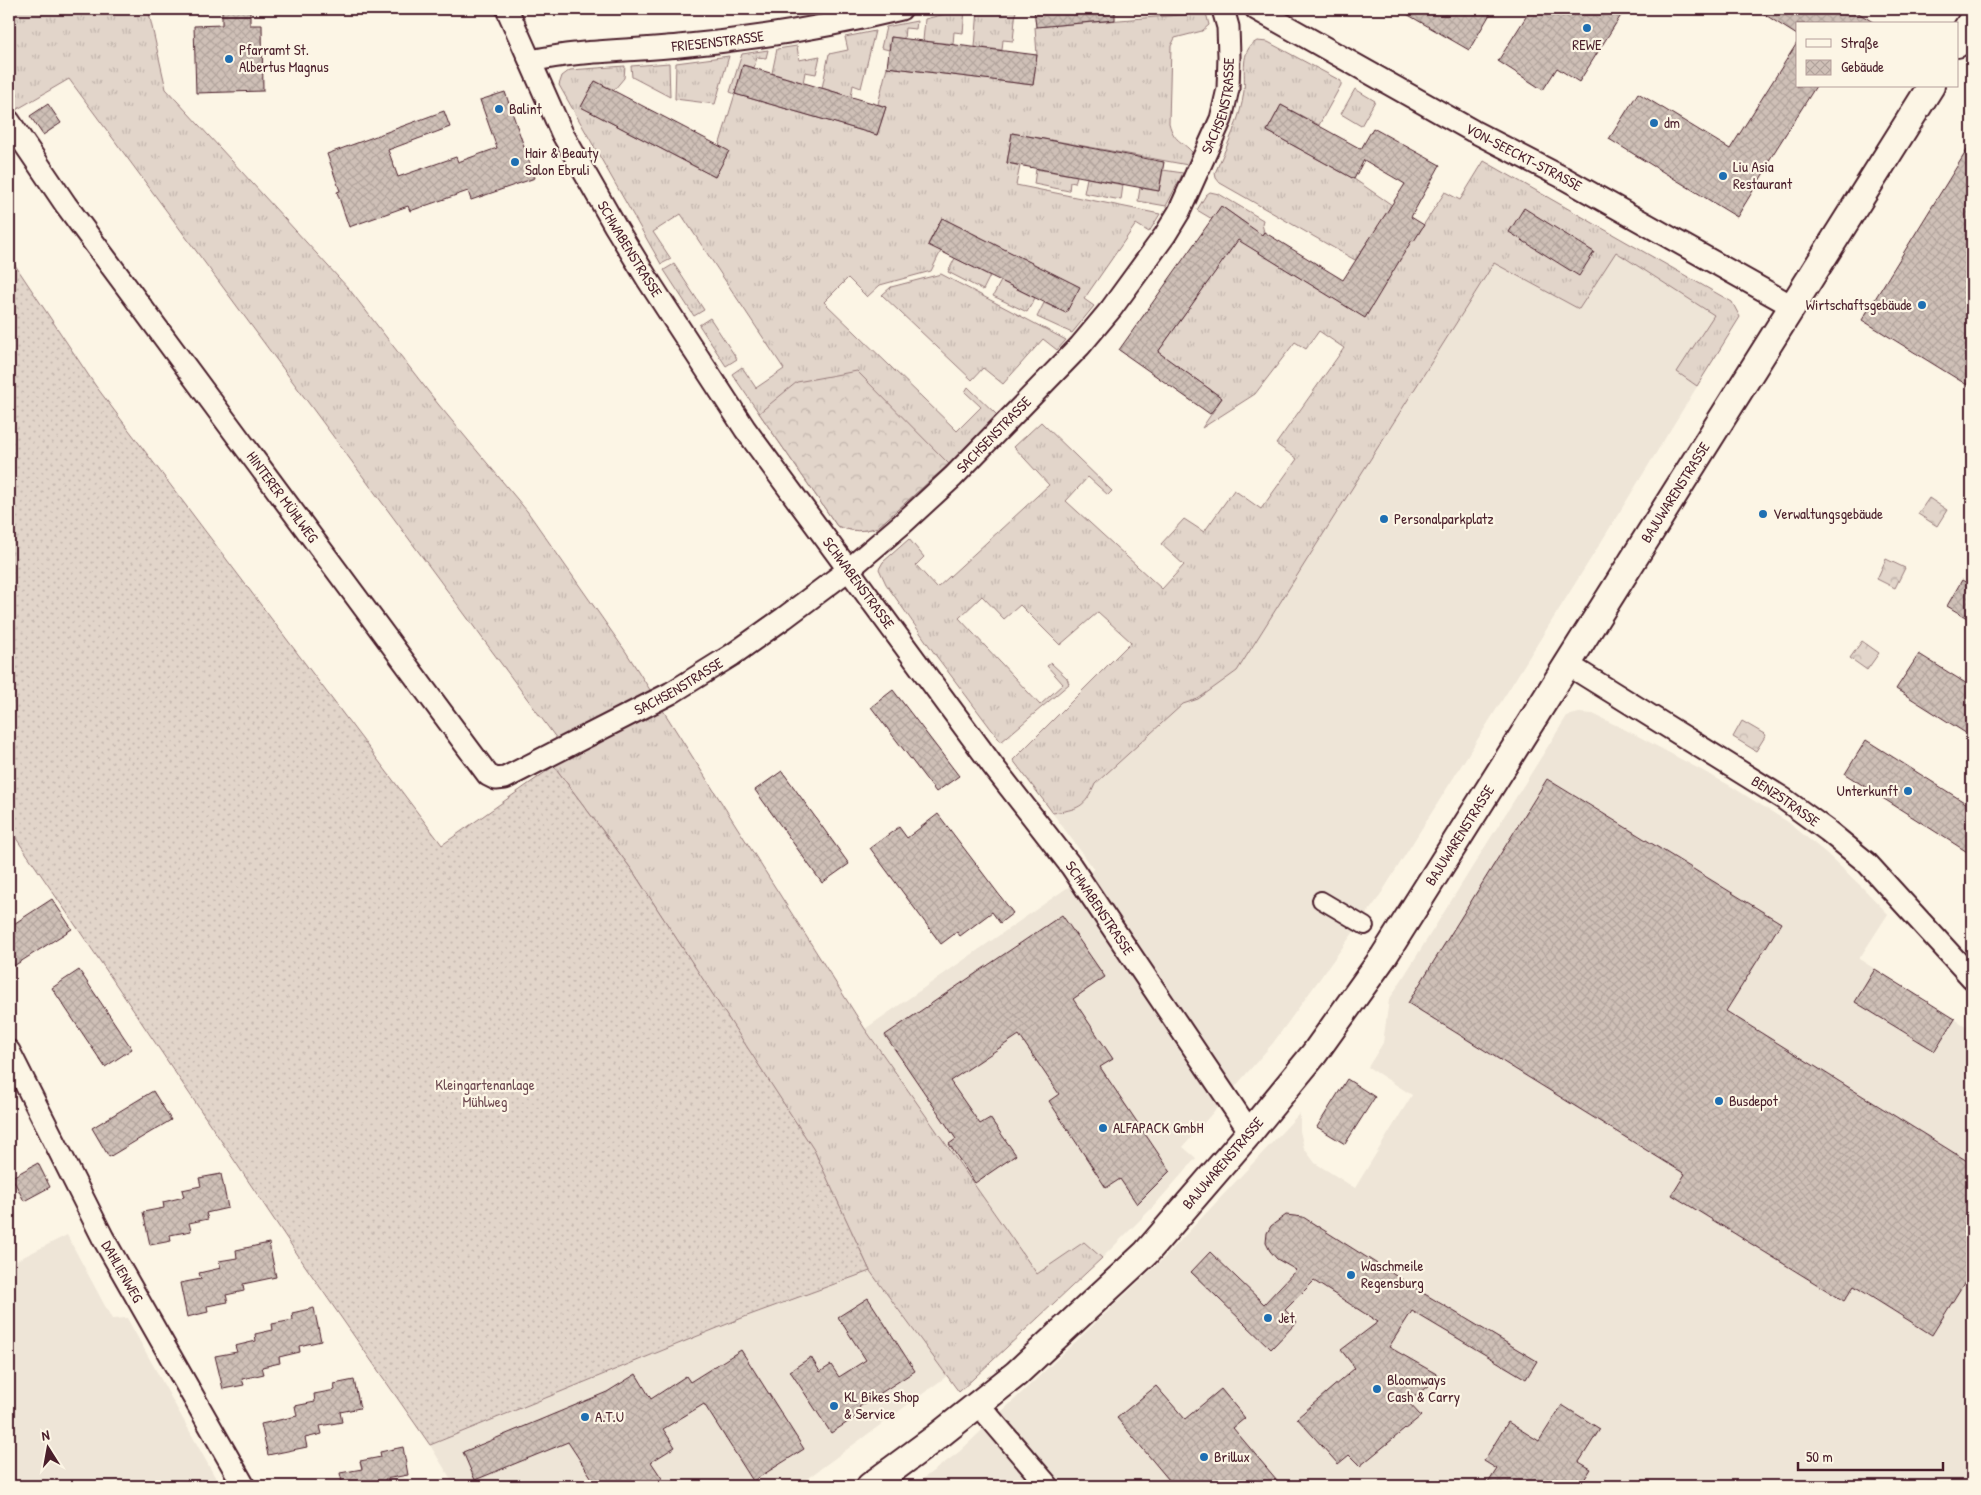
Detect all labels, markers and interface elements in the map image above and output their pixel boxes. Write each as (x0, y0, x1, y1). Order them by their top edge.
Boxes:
marker: REWE (1581, 22, 1593, 34)
legend (1796, 22, 1958, 88)
street label: FRIESENSTRASSE (670, 25, 766, 57)
text: Straße (1841, 32, 1879, 53)
place label: REWE (1572, 34, 1602, 55)
place label: Pfarramt St. Albertus Magnus (239, 39, 329, 77)
marker: Pfarramt St. Albertus Magnus (223, 53, 235, 65)
text: Gebäude (1841, 56, 1884, 77)
street label: SACHSENSTRASSE (1196, 57, 1239, 157)
place label: Balint (509, 98, 543, 119)
marker: Balint (493, 103, 505, 115)
place label: dm (1664, 112, 1680, 133)
marker: dm (1648, 117, 1660, 129)
street label: VON-SEECKT-STRASSE (1462, 118, 1586, 196)
place label: Hair & Beauty Salon Ebruli (525, 142, 599, 180)
marker: Hair & Beauty Salon Ebruli (509, 156, 521, 168)
place label: Liu Asia Restaurant (1733, 156, 1793, 194)
marker: Liu Asia Restaurant (1717, 170, 1729, 182)
street label: SCHWABENSTRASSE (593, 197, 668, 301)
place label: Wirtschaftsgebäude (1806, 294, 1912, 315)
marker: Wirtschaftsgebäude (1916, 299, 1928, 311)
street label: SACHSENSTRASSE (951, 391, 1036, 477)
street label: BAJUWARENSTRASSE (1635, 438, 1715, 547)
street label: HINTERER MÜHLWEG (242, 447, 324, 547)
place label: Verwaltungsgebäude (1773, 503, 1883, 524)
place label: Personalparkplatz (1394, 508, 1494, 529)
marker: Verwaltungsgebäude (1757, 508, 1769, 520)
marker: Personalparkplatz (1378, 513, 1390, 525)
street label: SCHWABENSTRASSE (818, 532, 900, 633)
street label: SACHSENSTRASSE (630, 652, 727, 720)
street label: BENZSTRASSE (1748, 770, 1824, 832)
street label: BAJUWARENSTRASSE (1420, 780, 1499, 889)
place label: Unterkunft (1837, 780, 1899, 801)
marker: Unterkunft (1902, 785, 1914, 797)
street label: SCHWABENSTRASSE (1061, 856, 1139, 960)
park label: Kleingartenanlage Mühlweg (435, 1074, 535, 1112)
place label: Busdepot (1729, 1090, 1779, 1111)
marker: Busdepot (1713, 1095, 1725, 1107)
street label: BAJUWARENSTRASSE (1177, 1112, 1268, 1213)
place label: ALFAPACK GmbH (1113, 1117, 1204, 1138)
marker: ALFAPACK GmbH (1097, 1122, 1109, 1134)
street label: DAHLIENWEG (97, 1237, 149, 1307)
place label: Waschmeile Regensburg (1361, 1255, 1424, 1293)
marker: Waschmeile Regensburg (1345, 1269, 1357, 1281)
place label: Jet (1278, 1307, 1296, 1328)
marker: Jet (1262, 1312, 1274, 1324)
place label: Bloomways Cash & Carry (1387, 1369, 1460, 1407)
marker: Bloomways Cash & Carry (1371, 1383, 1383, 1395)
place label: KL Bikes Shop & Service (844, 1386, 919, 1424)
marker: KL Bikes Shop & Service (828, 1400, 840, 1412)
place label: A.T.U (595, 1406, 624, 1427)
marker: A.T.U (579, 1411, 591, 1423)
north arrow (22, 1422, 72, 1472)
text: N (40, 1425, 51, 1445)
scale bar (1798, 1440, 1944, 1472)
place label: Brillux (1214, 1446, 1250, 1467)
text: 50 m (1806, 1446, 1833, 1467)
marker: Brillux (1198, 1451, 1210, 1463)

